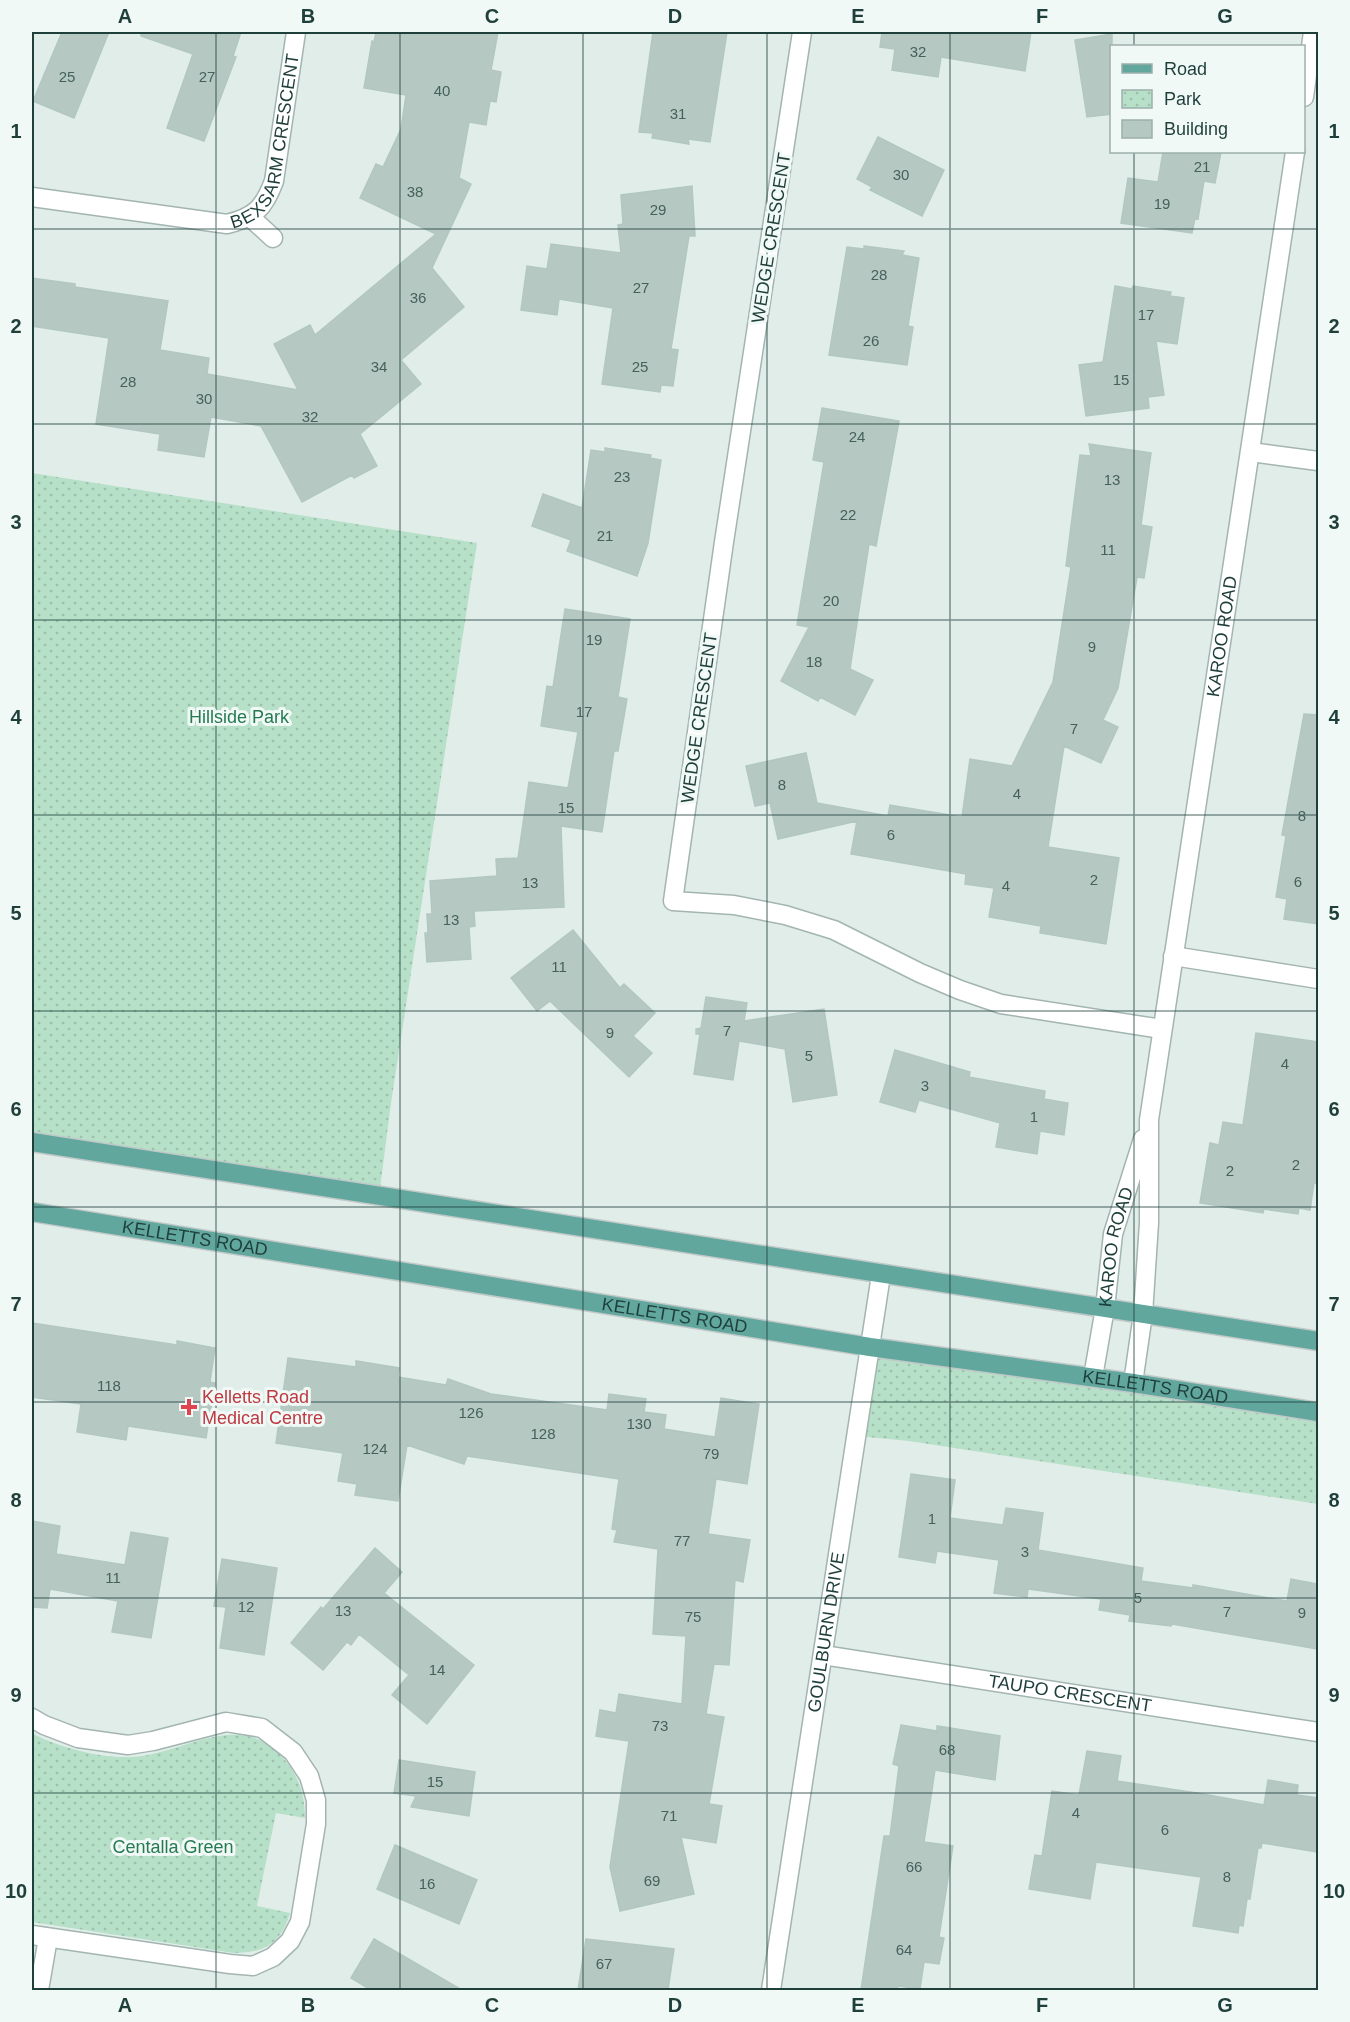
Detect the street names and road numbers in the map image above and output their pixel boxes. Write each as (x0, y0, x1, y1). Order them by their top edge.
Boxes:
street label: BEXSARM CRESCENT (228, 52, 303, 233)
street label: WEDGE CRESCENT (748, 151, 794, 325)
street label: KAROO ROAD (1203, 575, 1241, 698)
street label: WEDGE CRESCENT (677, 631, 721, 805)
street label: KAROO ROAD (1095, 1185, 1137, 1308)
street label: KELLETTS ROAD (121, 1217, 269, 1260)
street label: KELLETTS ROAD (600, 1294, 749, 1337)
street label: KELLETTS ROAD (1081, 1366, 1230, 1408)
street label: GOULBURN DRIVE (804, 1551, 848, 1714)
street label: TAUPO CRESCENT (987, 1671, 1153, 1716)

